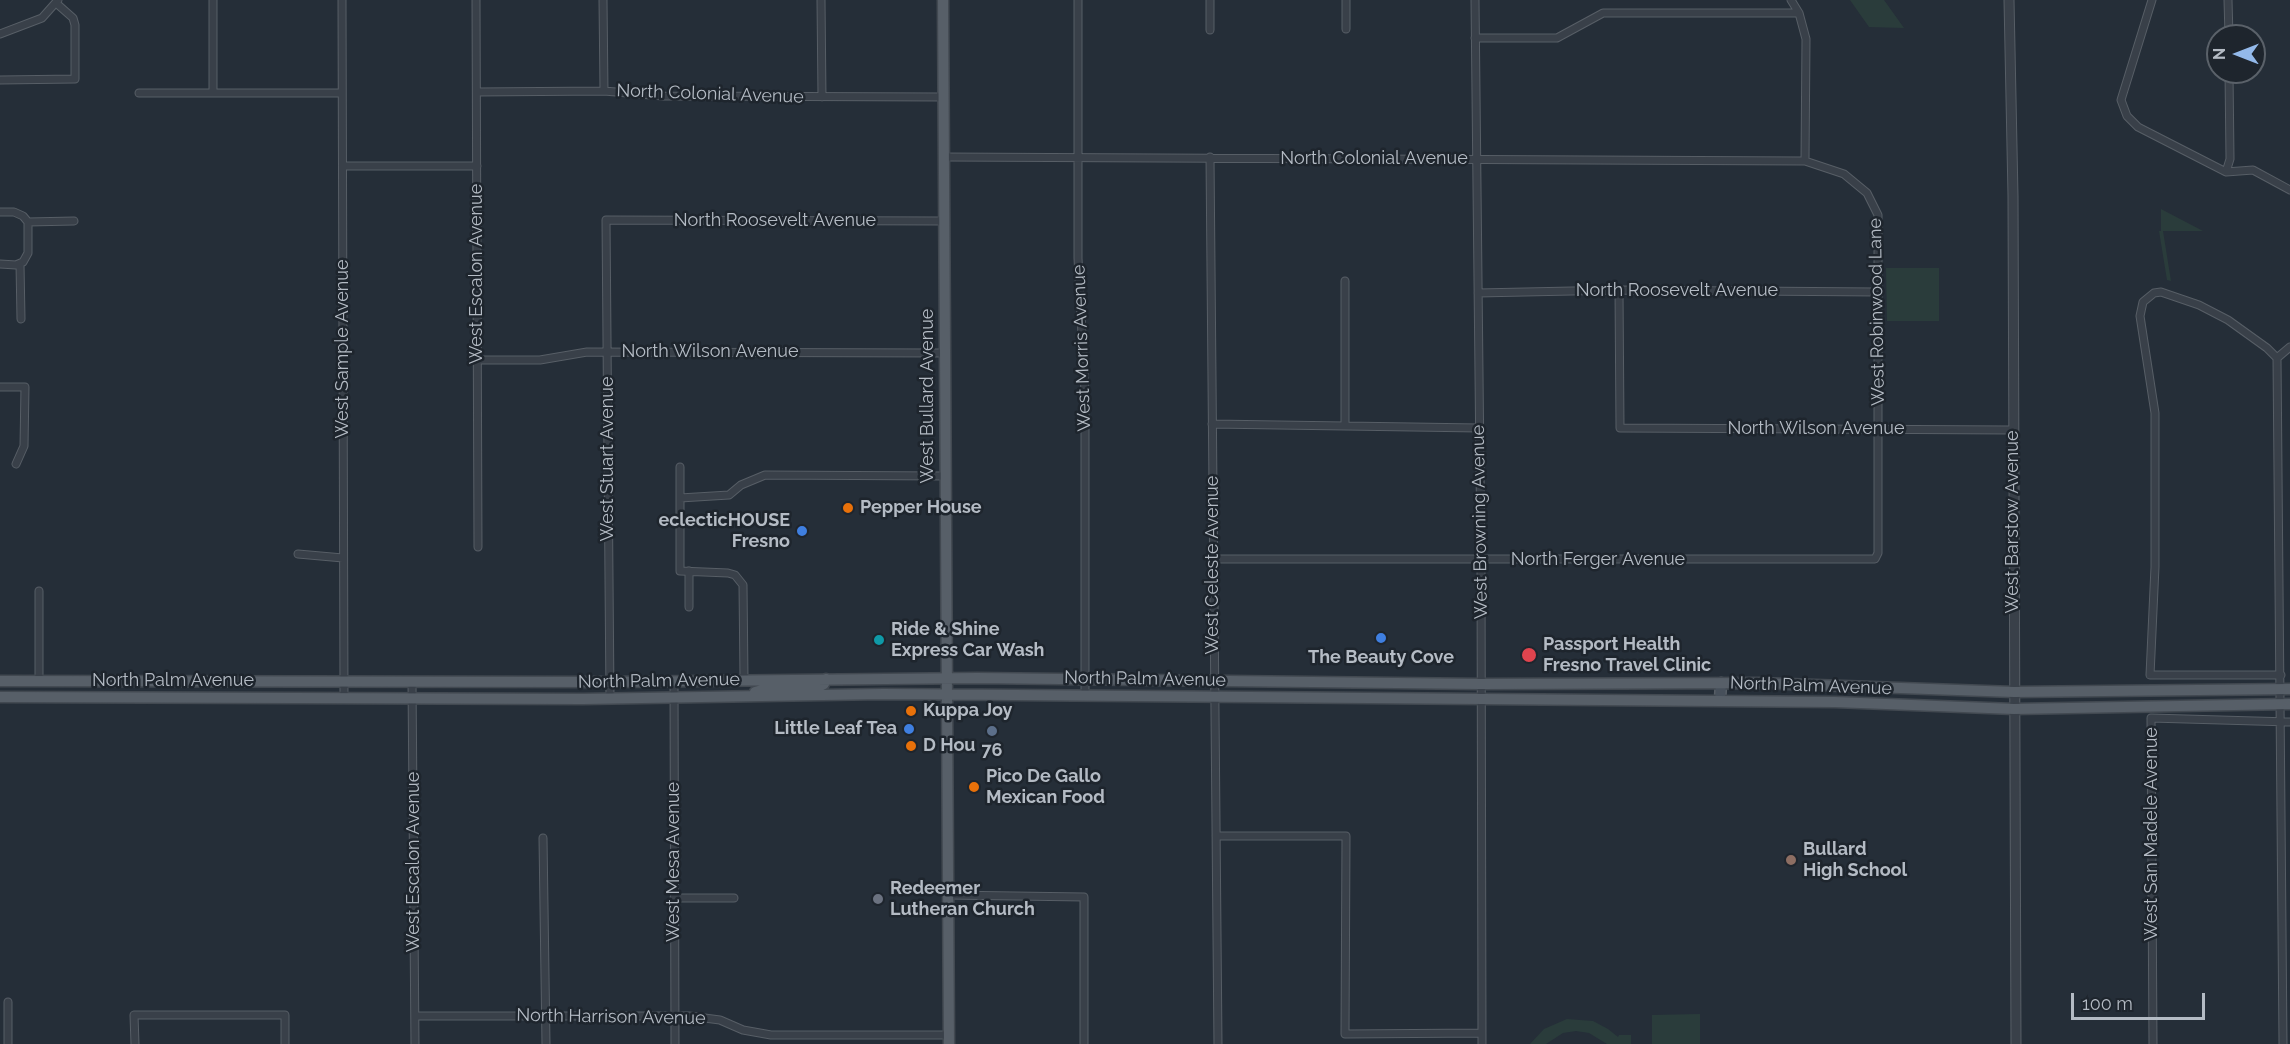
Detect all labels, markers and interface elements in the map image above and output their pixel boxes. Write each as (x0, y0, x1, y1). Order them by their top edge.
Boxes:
north arrow (2206, 24, 2266, 84)
text: N (2210, 48, 2229, 60)
street label: North Colonial Avenue (616, 80, 804, 108)
street label: North Colonial Avenue (1280, 148, 1468, 170)
street label: West Escalon Avenue (466, 184, 488, 364)
street label: North Roosevelt Avenue (674, 210, 876, 232)
street label: West Robinwood Lane (1865, 218, 1889, 406)
street label: West Sample Avenue (332, 259, 354, 439)
street label: West Morris Avenue (1068, 264, 1096, 432)
street label: North Roosevelt Avenue (1576, 280, 1778, 302)
street label: West Bullard Avenue (917, 309, 939, 483)
street label: North Wilson Avenue (621, 341, 799, 363)
street label: West Stuart Avenue (597, 377, 619, 541)
street label: North Wilson Avenue (1727, 418, 1905, 440)
street label: West Browning Avenue (1468, 425, 1492, 619)
street label: West Barstow Avenue (2002, 431, 2024, 613)
street label: West Celeste Avenue (1202, 476, 1224, 654)
place label: Pepper House (860, 497, 982, 519)
marker: Pepper House (841, 501, 855, 515)
place label: eclecticHOUSE Fresno (658, 510, 790, 552)
marker: eclecticHOUSE Fresno (795, 524, 809, 538)
street label: North Ferger Avenue (1511, 549, 1685, 571)
place label: Ride & Shine Express Car Wash (891, 619, 1044, 662)
marker: The Beauty Cove (1374, 631, 1388, 645)
marker: Ride & Shine Express Car Wash (872, 633, 886, 647)
place label: Passport Health Fresno Travel Clinic (1543, 634, 1711, 676)
marker: Passport Health Fresno Travel Clinic (1520, 646, 1538, 664)
place label: The Beauty Cove (1308, 647, 1454, 669)
street label: North Palm Avenue (1064, 667, 1226, 691)
street label: North Palm Avenue (578, 669, 740, 693)
street label: North Palm Avenue (92, 670, 254, 692)
street label: North Palm Avenue (1730, 672, 1892, 700)
place label: Kuppa Joy (923, 700, 1012, 722)
marker: Kuppa Joy (904, 704, 918, 718)
place label: Little Leaf Tea (774, 718, 897, 740)
marker: Little Leaf Tea (902, 722, 916, 736)
marker: 76 (985, 724, 999, 738)
street label: West San Madele Avenue (2141, 727, 2163, 941)
place label: D Hou (923, 735, 975, 757)
marker: D Hou (904, 739, 918, 753)
place label: 76 (981, 740, 1003, 762)
place label: Pico De Gallo Mexican Food (986, 766, 1105, 808)
street label: West Escalon Avenue (403, 772, 425, 952)
marker: Pico De Gallo Mexican Food (967, 780, 981, 794)
street label: West Mesa Avenue (663, 782, 685, 942)
place label: Bullard High School (1803, 839, 1907, 882)
marker: Bullard High School (1784, 853, 1798, 867)
place label: Redeemer Lutheran Church (890, 878, 1035, 920)
marker: Redeemer Lutheran Church (871, 892, 885, 906)
scale bar (2074, 981, 2208, 1019)
text: 100 m (2082, 993, 2133, 1014)
street label: North Harrison Avenue (516, 1005, 706, 1029)

